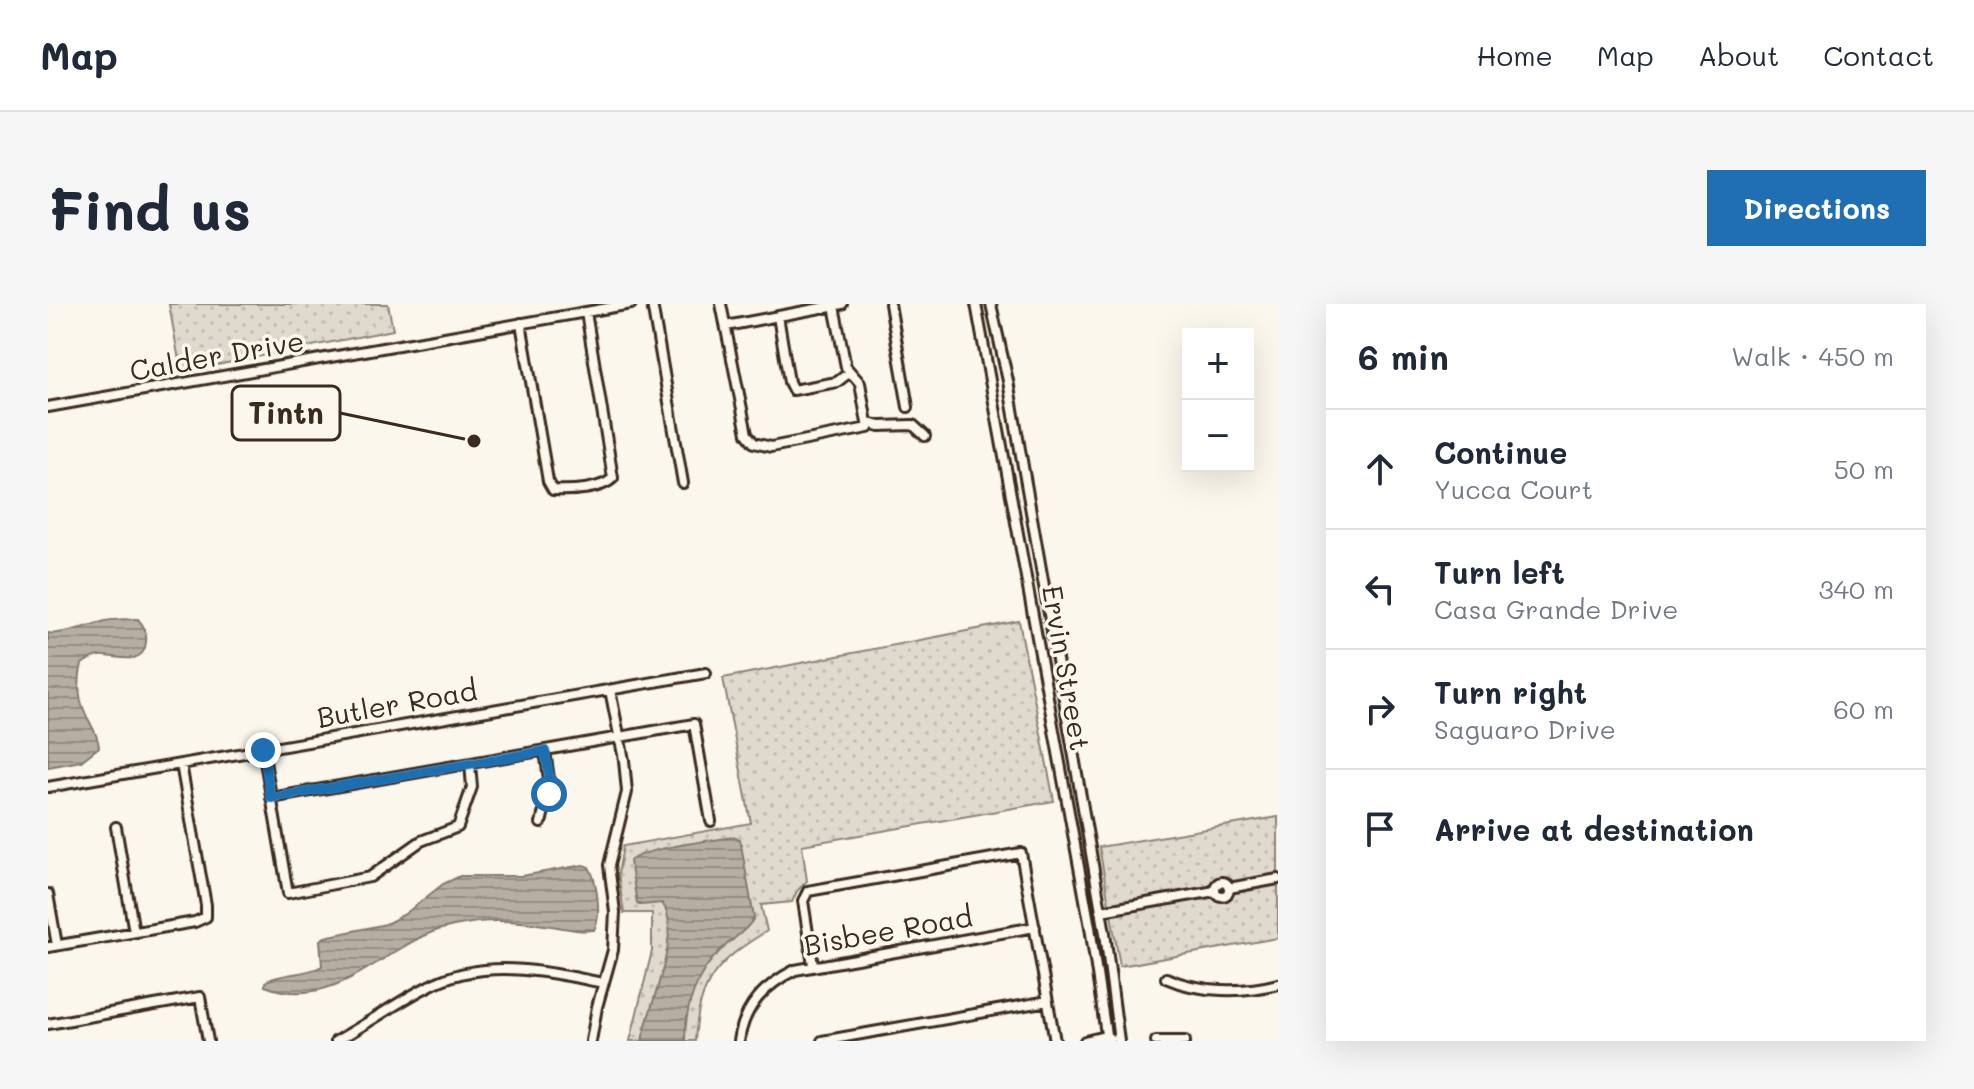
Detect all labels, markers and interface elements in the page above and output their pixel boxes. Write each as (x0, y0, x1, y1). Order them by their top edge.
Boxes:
text: Map (40, 30, 118, 80)
text: Home (1477, 37, 1553, 73)
text: Map (1597, 37, 1654, 73)
text: About (1698, 37, 1779, 73)
text: Contact (1823, 37, 1934, 73)
button: Directions (1707, 170, 1926, 246)
text: Find us (48, 172, 251, 245)
street label: Calder Drive (127, 322, 307, 388)
map controls (1182, 328, 1254, 472)
button: + (1182, 328, 1254, 400)
text: 6 min (1358, 334, 1449, 379)
text: Walk · 450 m (1731, 339, 1894, 373)
callout: Tintn (232, 386, 340, 440)
text: Tintn (248, 392, 324, 432)
button: − (1182, 400, 1254, 472)
text: Continue (1434, 432, 1567, 472)
icon: ahead (1358, 447, 1402, 491)
text: 50 m (1834, 452, 1894, 486)
text: Yucca Court (1434, 472, 1593, 506)
text: Turn left (1434, 552, 1565, 592)
icon: left (1358, 567, 1402, 611)
text: 340 m (1818, 572, 1894, 606)
street label: Ervin Street (1035, 582, 1099, 753)
text: Casa Grande Drive (1434, 592, 1678, 626)
street label: Butler Road (314, 671, 480, 735)
text: Turn right (1434, 672, 1587, 712)
icon: right (1358, 687, 1402, 731)
text: 60 m (1833, 692, 1894, 726)
text: Saguaro Drive (1434, 712, 1616, 746)
route end (245, 732, 281, 768)
route start (531, 776, 567, 812)
icon: arrive (1358, 807, 1402, 851)
text: Arrive at destination (1434, 809, 1754, 849)
street label: Bisbee Road (801, 897, 975, 963)

